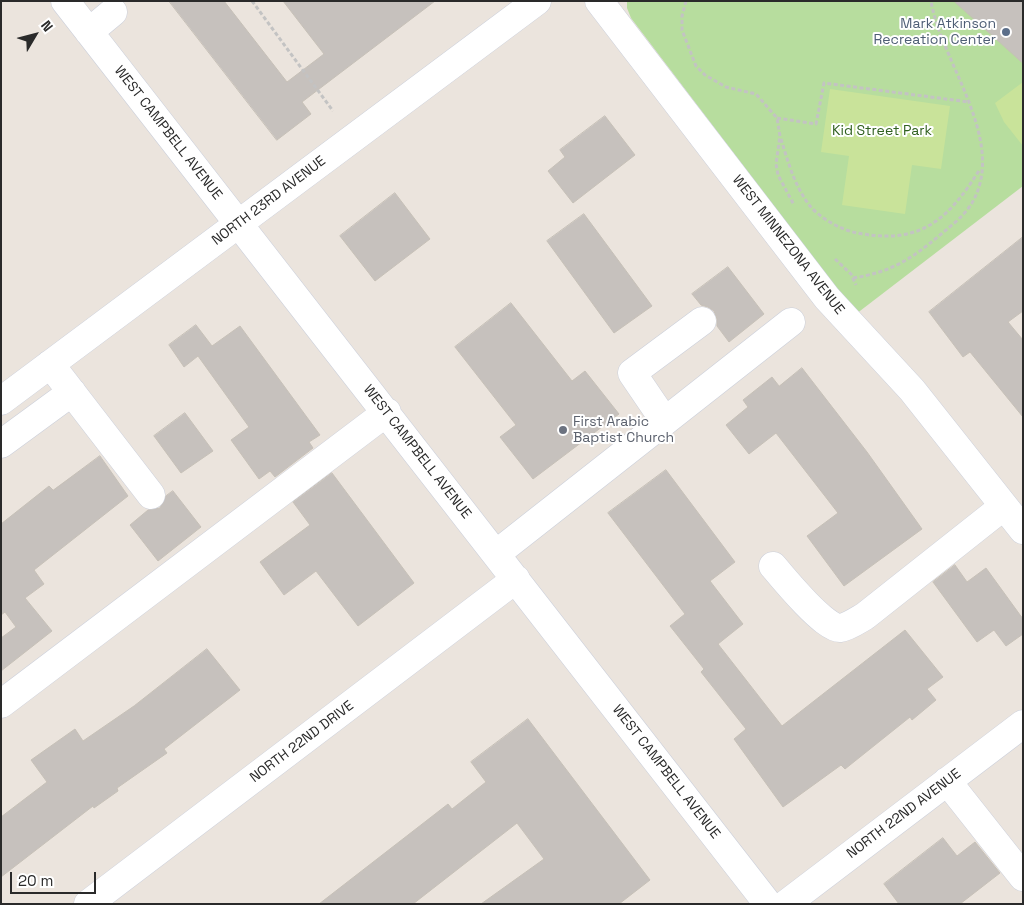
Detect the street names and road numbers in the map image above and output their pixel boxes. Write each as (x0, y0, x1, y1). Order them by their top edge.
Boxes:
street label: WEST CAMPBELL AVENUE (110, 63, 226, 203)
street label: NORTH 23RD AVENUE (209, 153, 329, 249)
street label: WEST MINNEZONA AVENUE (728, 172, 848, 318)
street label: WEST CAMPBELL AVENUE (359, 382, 475, 522)
street label: NORTH 22ND DRIVE (247, 698, 357, 786)
street label: WEST CAMPBELL AVENUE (608, 702, 724, 842)
street label: NORTH 22ND AVENUE (844, 766, 964, 862)

